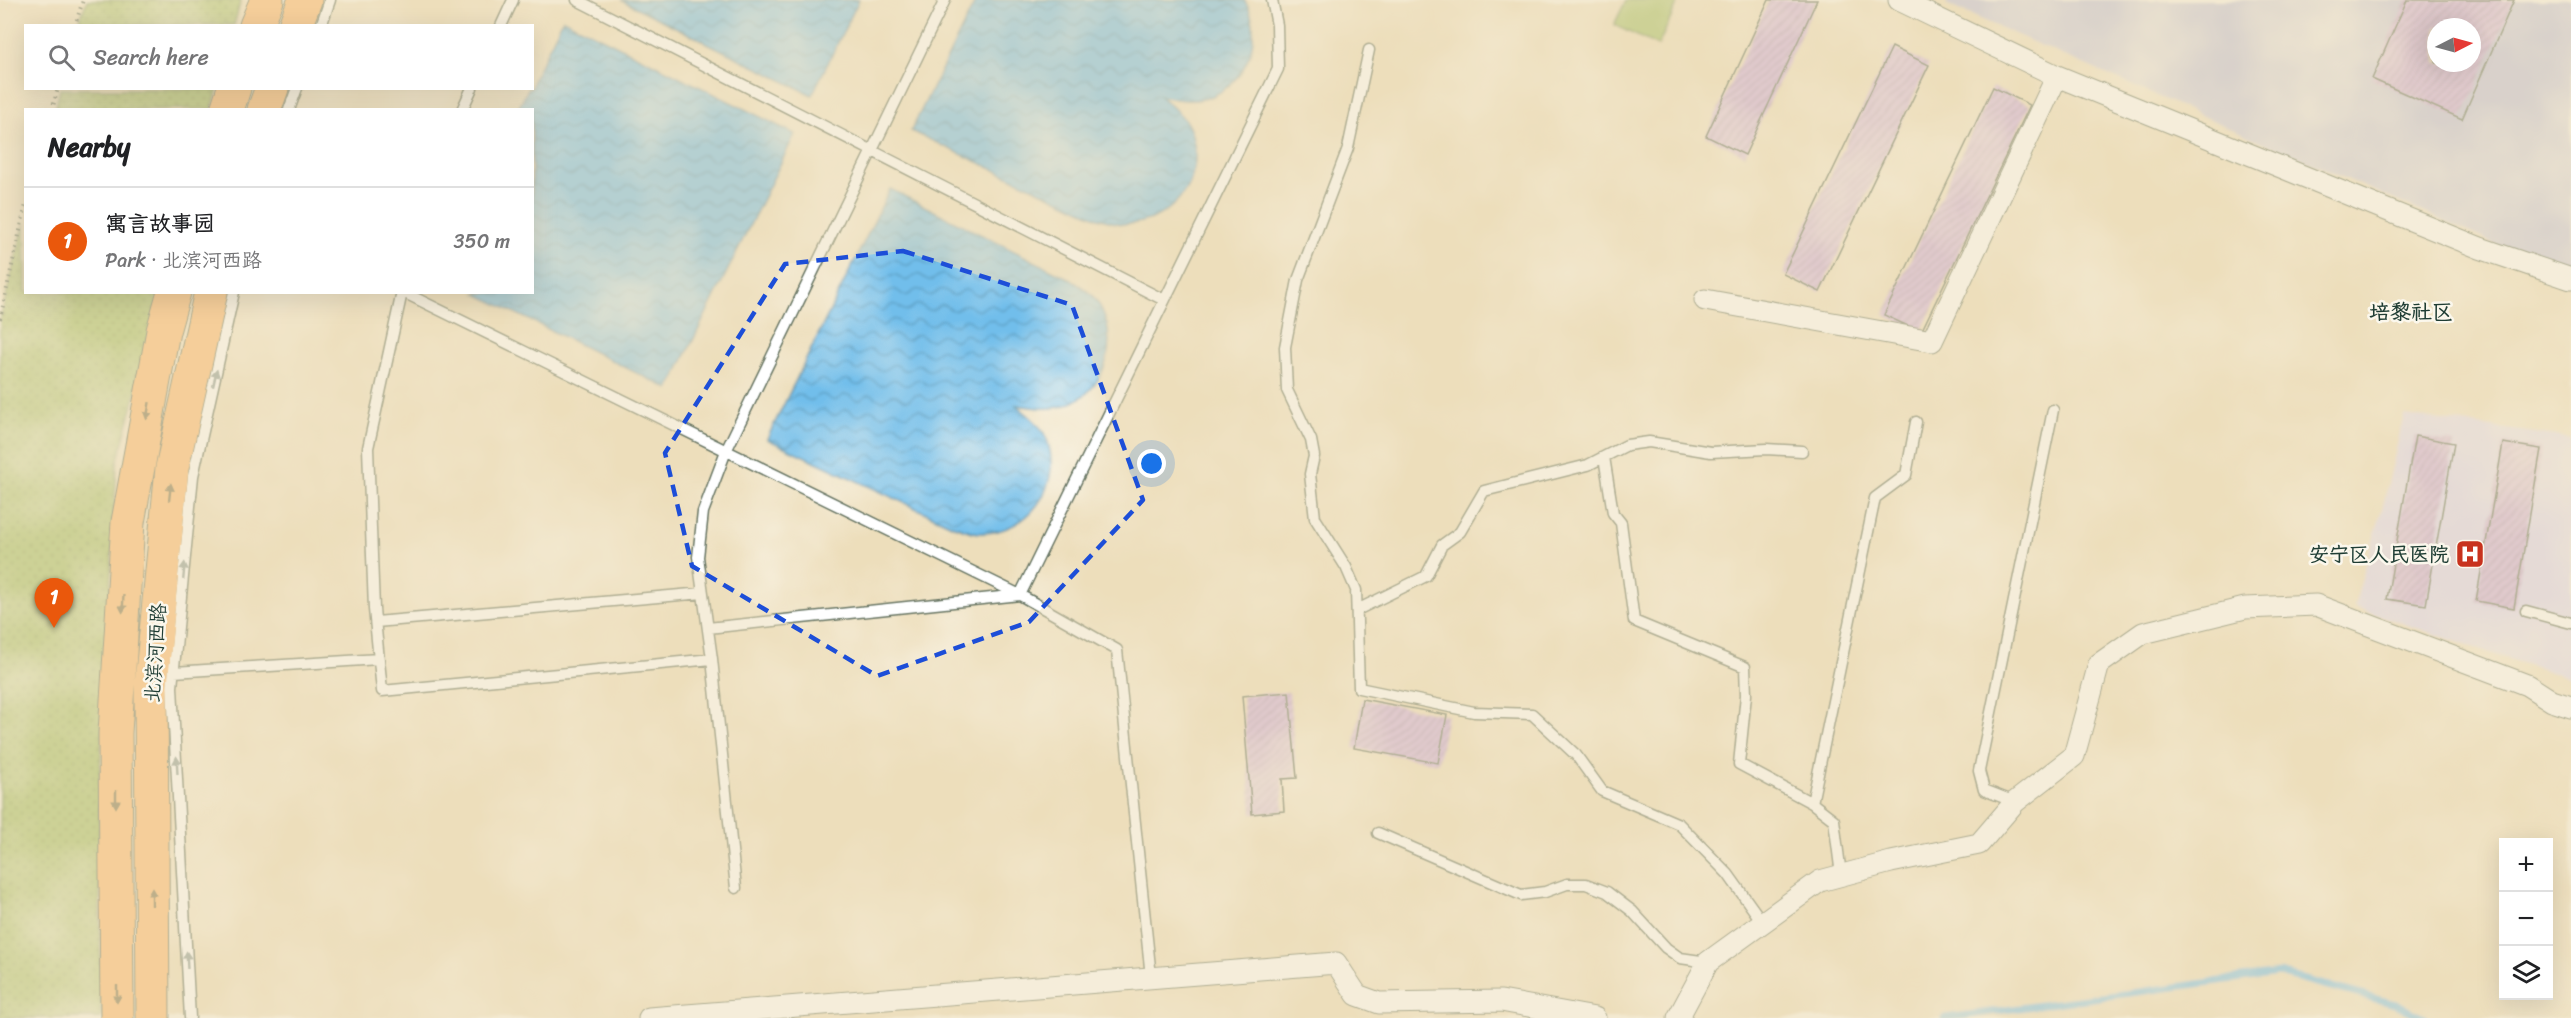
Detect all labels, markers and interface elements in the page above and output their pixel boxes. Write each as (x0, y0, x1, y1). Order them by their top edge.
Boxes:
north arrow (2427, 18, 2481, 72)
search box (24, 24, 534, 90)
text: Search here (93, 38, 209, 77)
icon: search (45, 41, 78, 74)
text: Nearby (48, 124, 130, 170)
text: 寓言故事园 (105, 204, 215, 243)
text: 1 (63, 224, 72, 259)
text: 350 m (454, 224, 510, 259)
text: Park · 北滨河西路 (105, 243, 262, 278)
district label: 培黎社区 (2369, 293, 2453, 331)
one-way arrow (210, 369, 220, 388)
one-way arrow (143, 402, 152, 421)
your location (1137, 449, 1166, 478)
one-way arrow (165, 483, 175, 502)
place label: 安宁区人民医院 (2309, 537, 2449, 572)
hospital icon: 安宁区人民医院 (2454, 538, 2486, 570)
one-way arrow (179, 561, 189, 580)
pin: 1 (34, 578, 74, 628)
one-way arrow (118, 595, 127, 614)
street label: 北滨河西路 (135, 601, 177, 704)
one-way arrow (172, 755, 181, 774)
one-way arrow (111, 789, 121, 808)
map controls (2499, 838, 2553, 1000)
button: + (2499, 838, 2553, 892)
one-way arrow (147, 887, 157, 906)
button: − (2499, 892, 2553, 946)
button: layers (2499, 946, 2553, 1000)
one-way arrow (182, 950, 192, 969)
one-way arrow (112, 984, 122, 1003)

